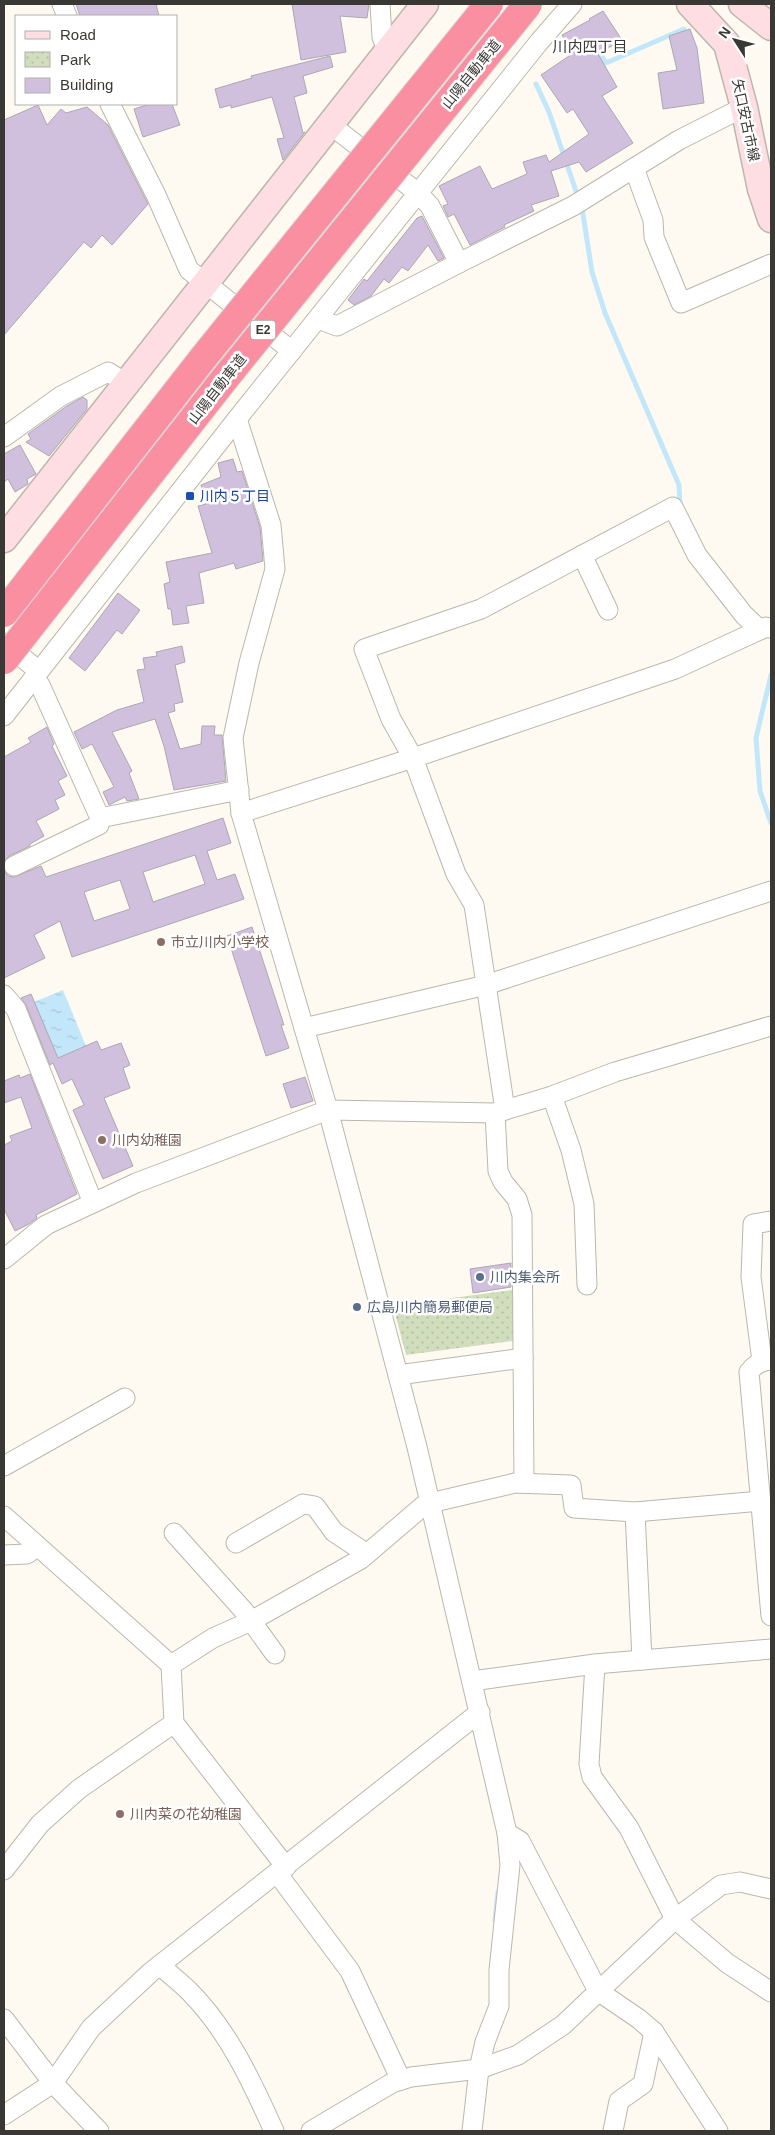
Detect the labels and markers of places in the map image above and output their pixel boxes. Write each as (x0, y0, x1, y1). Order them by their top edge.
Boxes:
place label: 川内５丁目 (200, 488, 270, 504)
marker: 川内５丁目 (184, 490, 196, 502)
place label: 市立川内小学校 (171, 934, 269, 950)
marker: 市立川内小学校 (155, 936, 167, 948)
place label: 川内幼稚園 (112, 1132, 182, 1148)
marker: 川内幼稚園 (96, 1134, 108, 1146)
place label: 川内集会所 (490, 1269, 560, 1285)
marker: 川内集会所 (474, 1271, 486, 1283)
place label: 広島川内簡易郵便局 (367, 1299, 493, 1315)
marker: 広島川内簡易郵便局 (351, 1301, 363, 1313)
place label: 川内菜の花幼稚園 (130, 1806, 242, 1822)
marker: 川内菜の花幼稚園 (114, 1808, 126, 1820)

